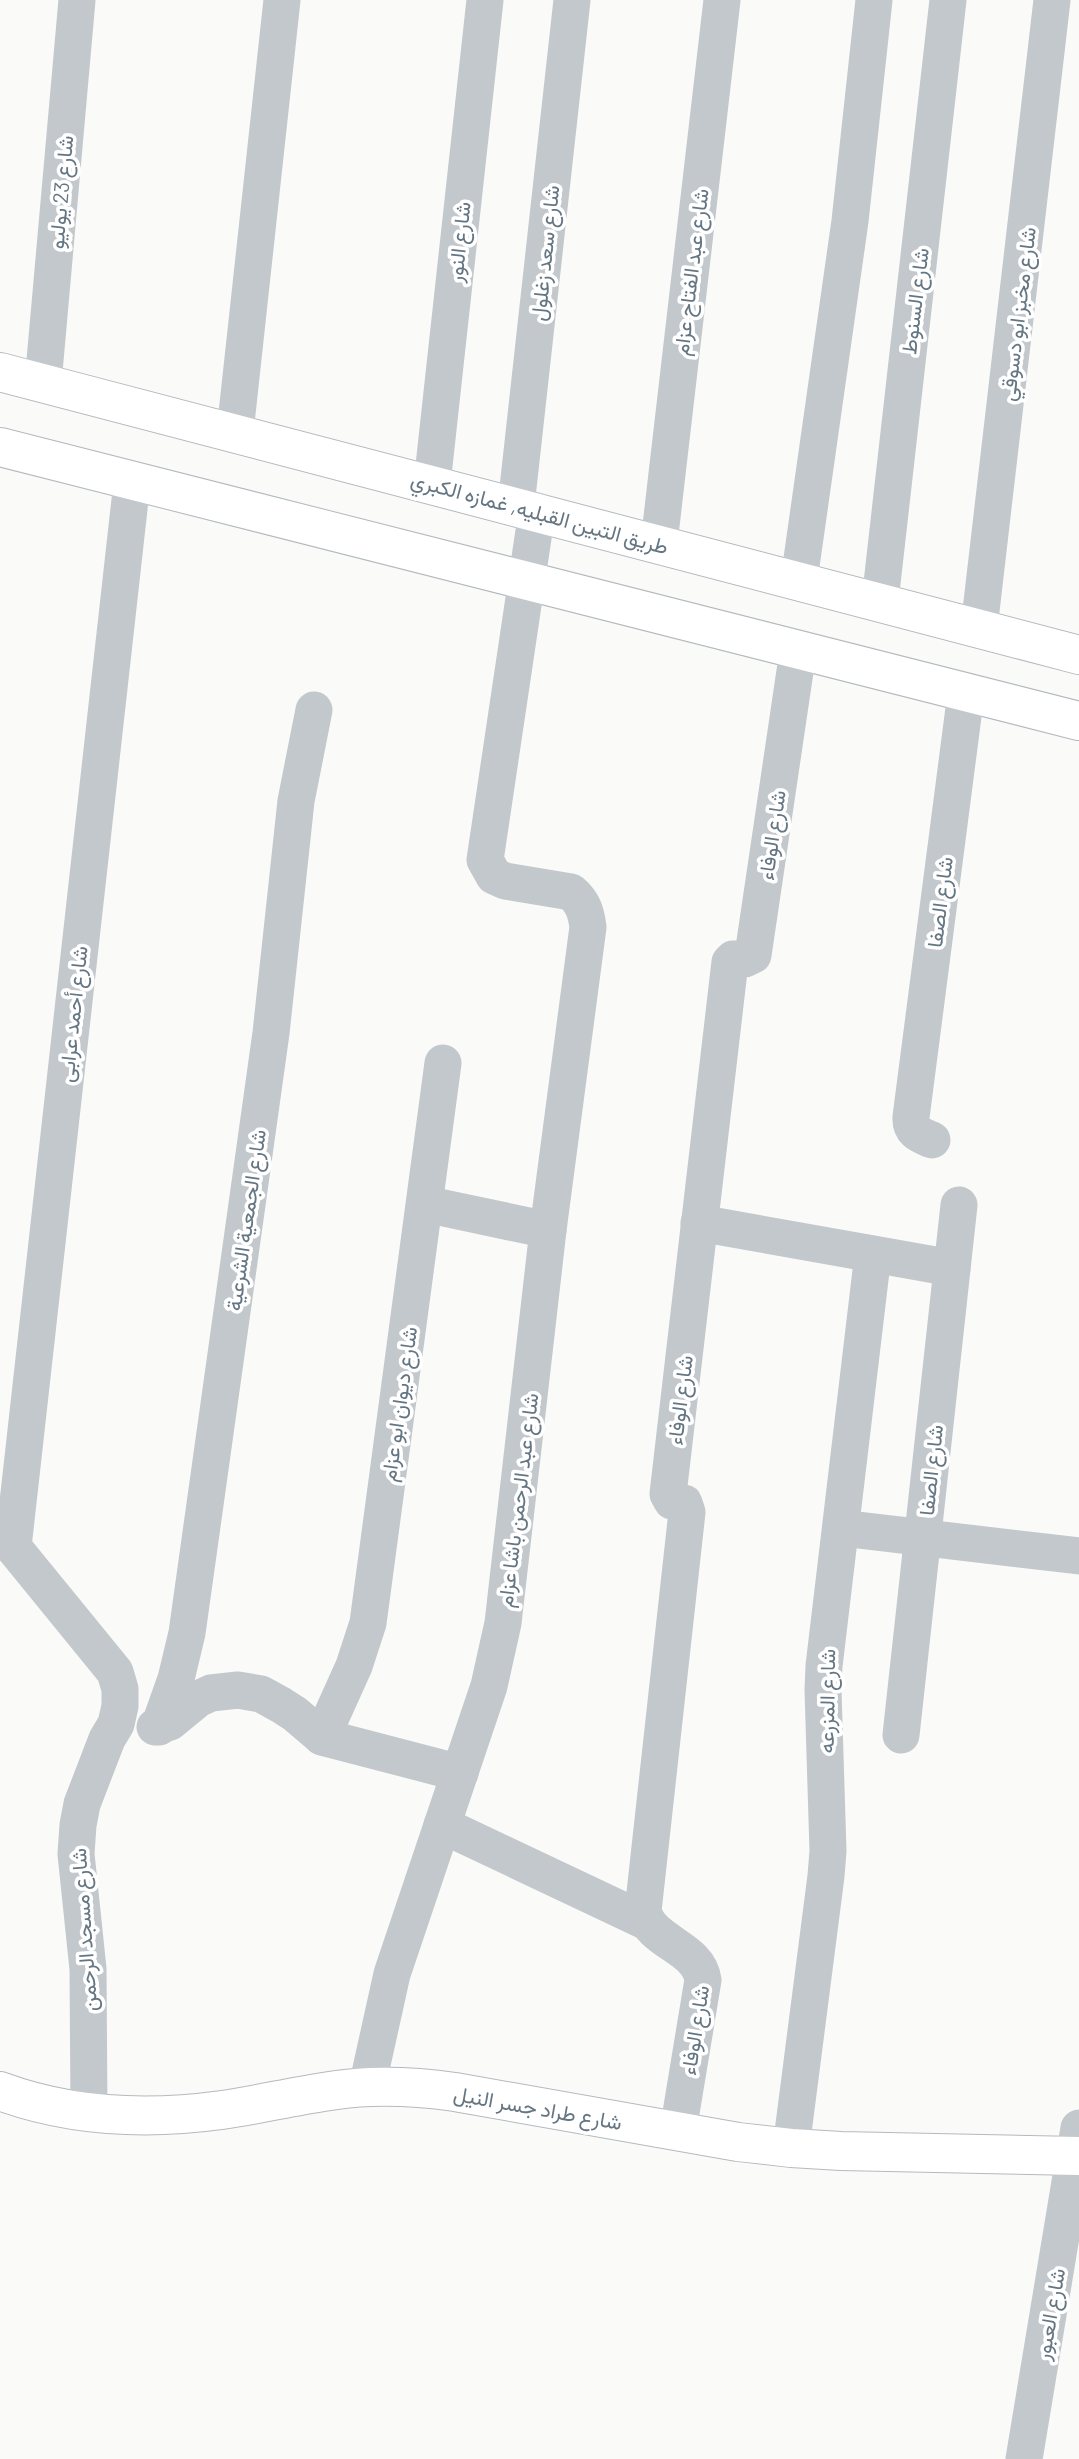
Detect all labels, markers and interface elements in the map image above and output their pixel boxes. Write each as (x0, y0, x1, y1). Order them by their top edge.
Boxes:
street label: شارع 23 يوليو (43, 134, 80, 250)
street label: شارع سعد زغلول (524, 184, 567, 322)
street label: شارع عبد الفتاح عزام (667, 187, 716, 357)
street label: شارع النور (441, 200, 478, 285)
street label: شارع مخبز ابو دسوقي (994, 225, 1046, 403)
street label: شارع السنوط (895, 246, 936, 356)
street label: طريق التبين القبليه, غمازه الكبري (407, 466, 671, 564)
street label: شارع الوفاء (752, 789, 793, 882)
street label: شارع الصفا (921, 855, 960, 949)
street label: شارع أحمد عرابى (52, 945, 95, 1084)
street label: شارع الجمعية الشرعية (220, 1128, 273, 1313)
street label: شارع ديوان ابو عزام (375, 1325, 424, 1484)
street label: شارع الوفاء (661, 1354, 700, 1447)
street label: شارع عبد الرحمن باشا عزام (491, 1391, 546, 1609)
street label: شارع الصفا (913, 1423, 950, 1517)
street label: شارع المزرعه (813, 1649, 842, 1754)
street label: شارع مسجد الرحمن (65, 1847, 104, 2013)
street label: شارع الوفاء (675, 1983, 716, 2077)
street label: شارع طراد جسر النيل (451, 2080, 624, 2137)
street label: شارع العبور (1028, 2266, 1072, 2364)

